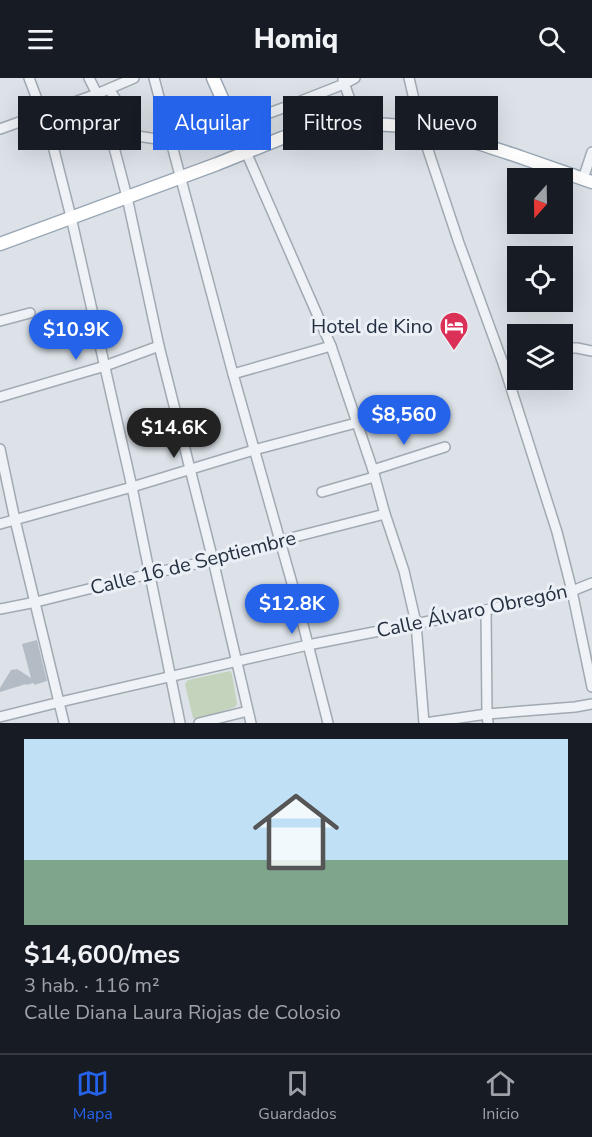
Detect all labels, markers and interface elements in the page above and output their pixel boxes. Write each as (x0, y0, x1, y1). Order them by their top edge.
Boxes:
text: Homiq (254, 21, 338, 58)
icon: menu (24, 23, 57, 56)
icon: search (535, 23, 568, 56)
chip: Comprar (18, 96, 141, 150)
chip: Alquilar (153, 96, 271, 150)
chip: Filtros (283, 96, 383, 150)
chip: Nuevo (395, 96, 498, 150)
north arrow (507, 168, 573, 234)
map controls (507, 168, 573, 390)
button: locate (507, 246, 573, 312)
pin: $10.9K (27, 310, 125, 361)
hotel icon: Hotel de Kino (438, 310, 470, 352)
place label: Hotel de Kino (311, 313, 433, 340)
text: $10.9K (43, 316, 109, 343)
button: layers (507, 324, 573, 390)
pin: $8,560 (355, 395, 453, 446)
text: $8,560 (372, 401, 436, 428)
pin: $14.6K (125, 408, 223, 459)
text: $14.6K (141, 414, 207, 441)
street label: Calle 16 de Septiembre (87, 524, 299, 602)
street label: Calle Álvaro Obregón (374, 578, 570, 644)
pin: $12.8K (243, 584, 341, 635)
text: $12.8K (259, 590, 325, 617)
icon: home (242, 778, 350, 886)
text: $14,600/mes (24, 937, 180, 972)
text: 3 hab. · 116 m² (24, 972, 160, 999)
text: Calle Diana Laura Riojas de Colosio (24, 999, 341, 1026)
tab: Mapa (73, 1067, 113, 1125)
tab: Guardados (258, 1067, 337, 1125)
tab: Inicio (482, 1067, 519, 1125)

